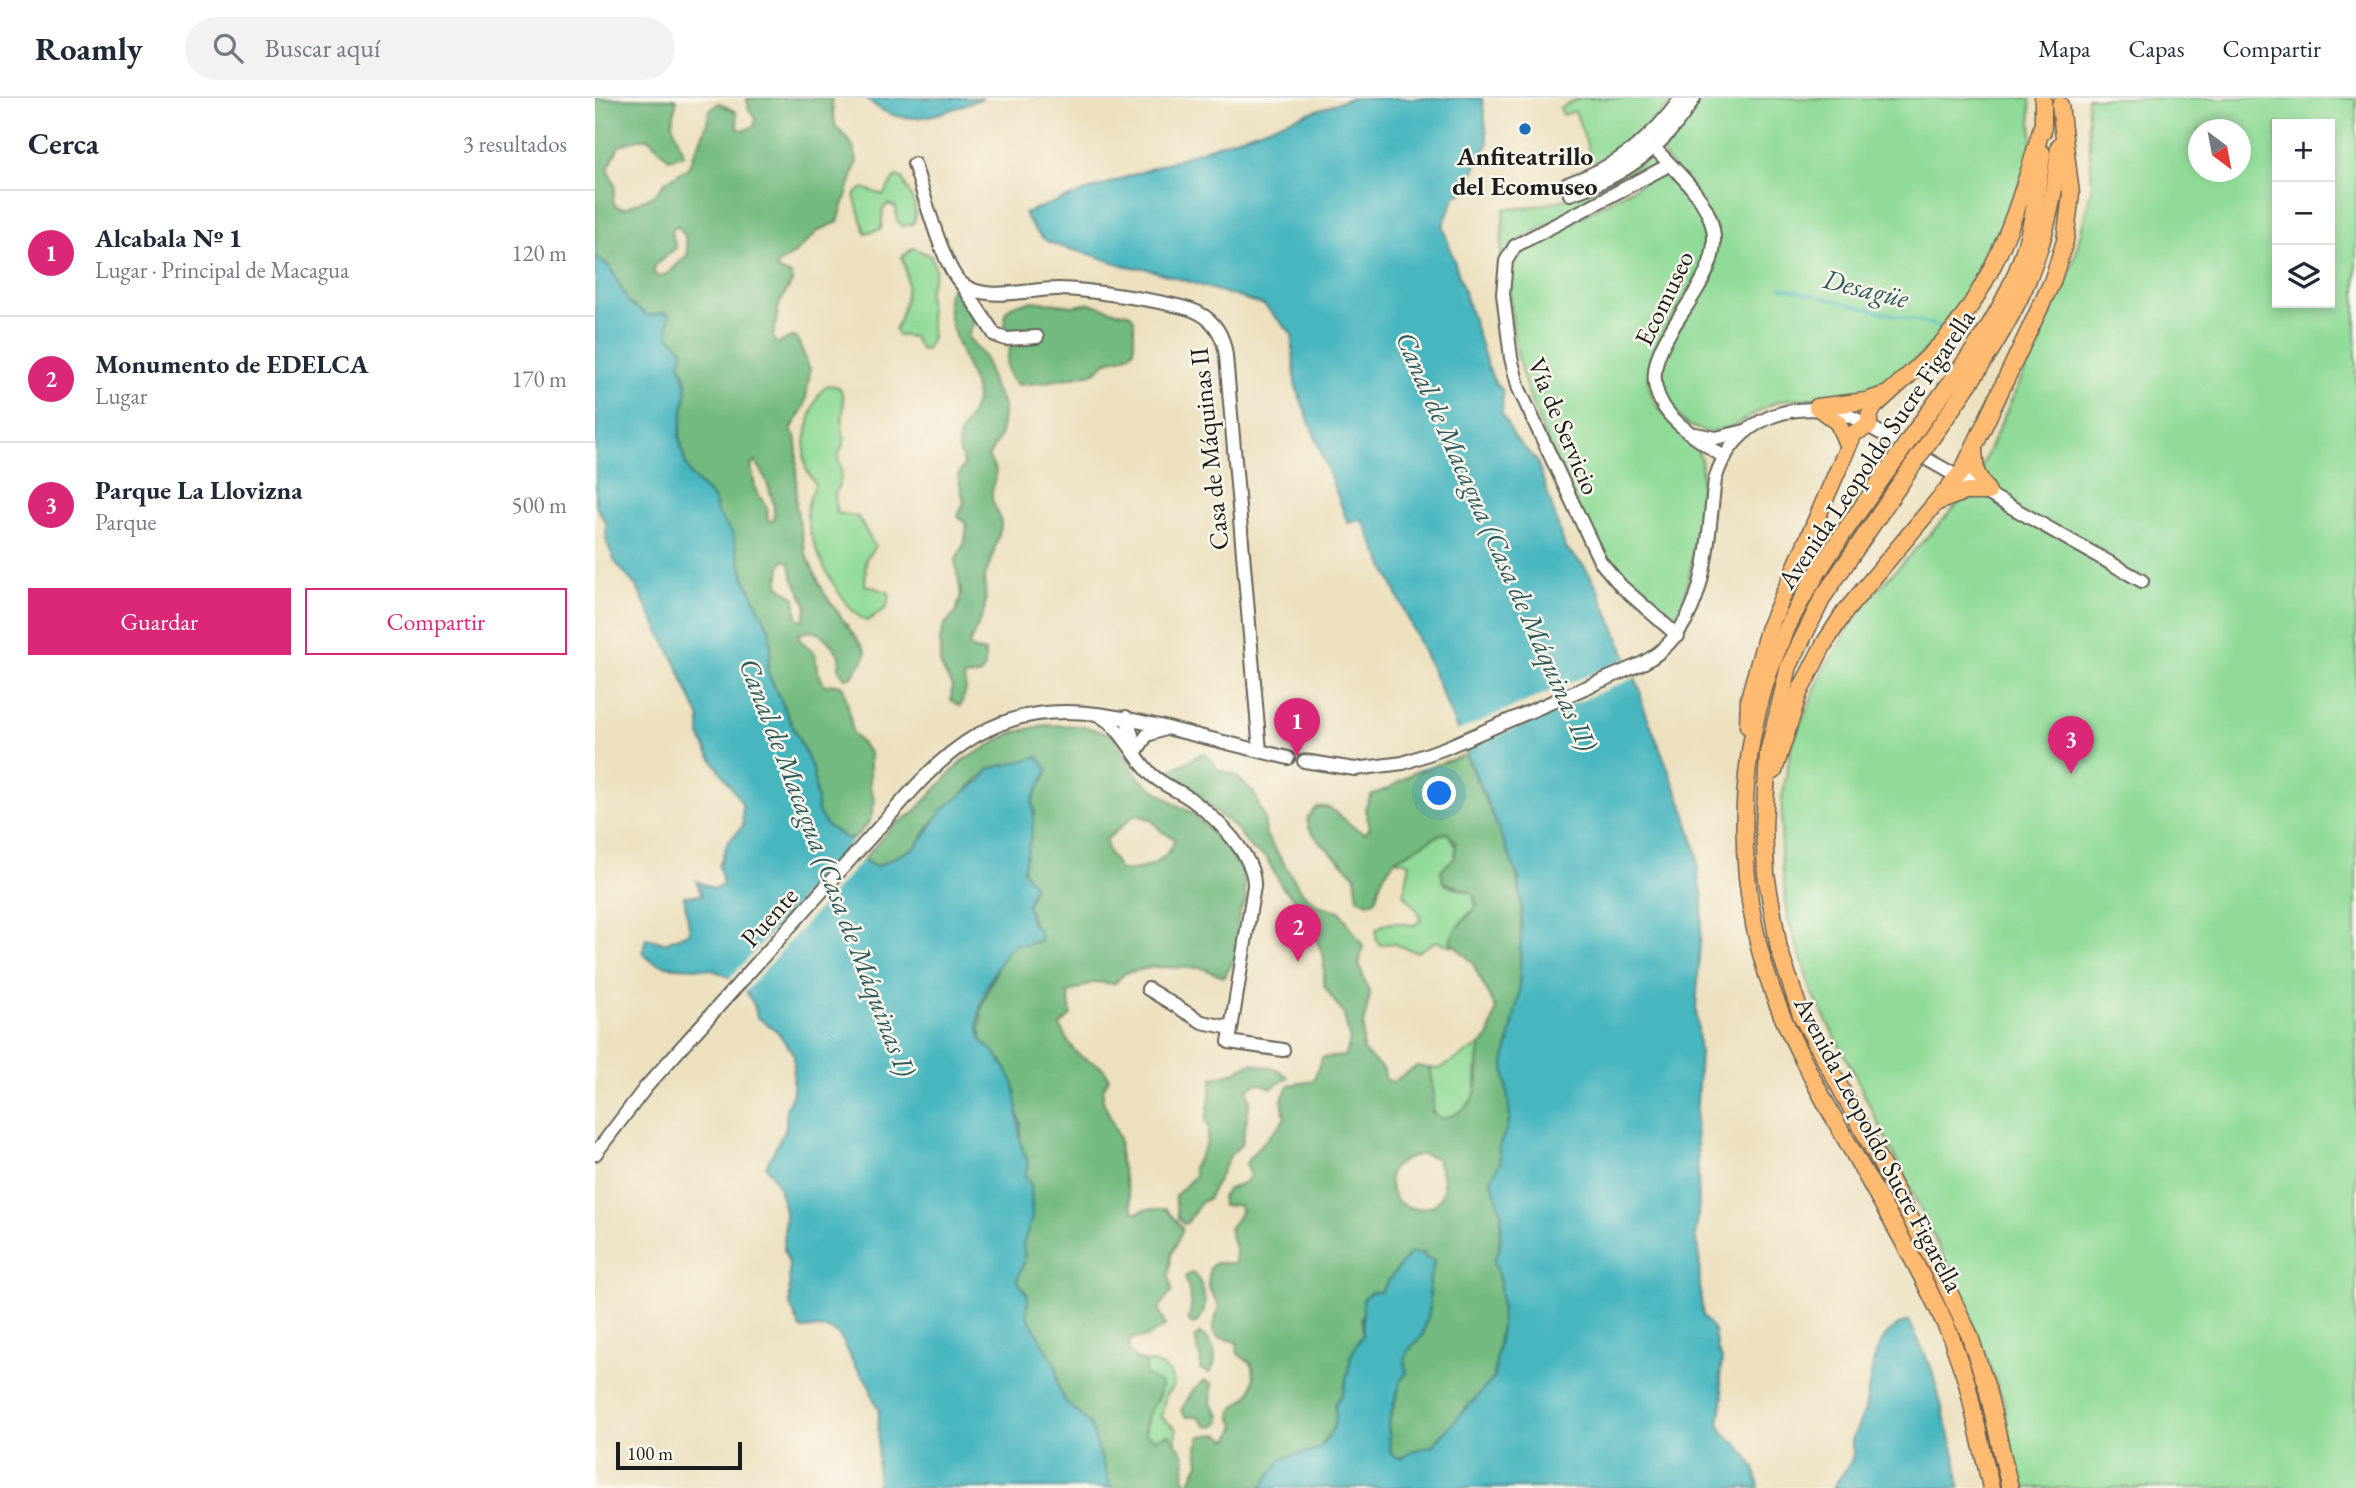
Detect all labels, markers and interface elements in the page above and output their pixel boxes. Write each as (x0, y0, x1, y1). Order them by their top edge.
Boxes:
search box (185, 17, 675, 80)
text: Roamly (35, 27, 143, 70)
icon: search (209, 29, 247, 67)
text: Buscar aquí (265, 31, 380, 65)
text: Mapa (2038, 33, 2090, 64)
text: Capas (2128, 33, 2184, 64)
text: Compartir (2222, 33, 2321, 64)
north arrow (2188, 119, 2251, 182)
map controls (2272, 119, 2335, 308)
button: + (2272, 119, 2335, 182)
marker: Anfiteatrillo del Ecomuseo (1517, 121, 1533, 137)
text: Cerca (28, 124, 99, 163)
text: 3 resultados (463, 129, 567, 159)
place label: Anfiteatrillo del Ecomuseo (1452, 139, 1598, 203)
button: − (2272, 182, 2335, 245)
text: Alcabala Nº 1 (95, 221, 242, 255)
text: 1 (45, 238, 57, 268)
text: 120 m (511, 238, 567, 268)
street label: Ecomuseo (1626, 245, 1702, 351)
button: layers (2272, 245, 2335, 308)
text: Lugar · Principal de Macagua (95, 255, 349, 285)
water label: Desagüe (1818, 260, 1913, 316)
street label: Avenida Leopoldo Sucre Figarella (1769, 302, 1983, 596)
water label: Canal de Macagua (Casa de Máquinas II) (1387, 326, 1606, 757)
street label: Casa de Máquinas II (1181, 346, 1237, 552)
text: Monumento de EDELCA (95, 347, 369, 381)
street label: Vía de Servicio (1520, 352, 1608, 500)
text: 2 (45, 364, 57, 394)
text: 170 m (511, 364, 567, 394)
text: Lugar (95, 381, 147, 411)
text: Parque La Llovizna (95, 473, 303, 507)
text: 3 (45, 490, 57, 520)
text: 500 m (511, 490, 567, 520)
text: Parque (95, 507, 157, 537)
button: Guardar (28, 588, 291, 655)
button: Compartir (305, 588, 567, 655)
water label: Canal de Macagua (Casa de Máquinas I) (730, 653, 925, 1082)
pin: 1 (1274, 698, 1320, 756)
pin: 3 (2048, 716, 2094, 774)
your location (1422, 776, 1456, 810)
street label: Puente (733, 880, 805, 954)
pin: 2 (1275, 904, 1321, 962)
street label: Avenida Leopoldo Sucre Figarella (1786, 989, 1972, 1298)
scale bar (616, 1439, 742, 1471)
text: 100 m (627, 1441, 673, 1466)

